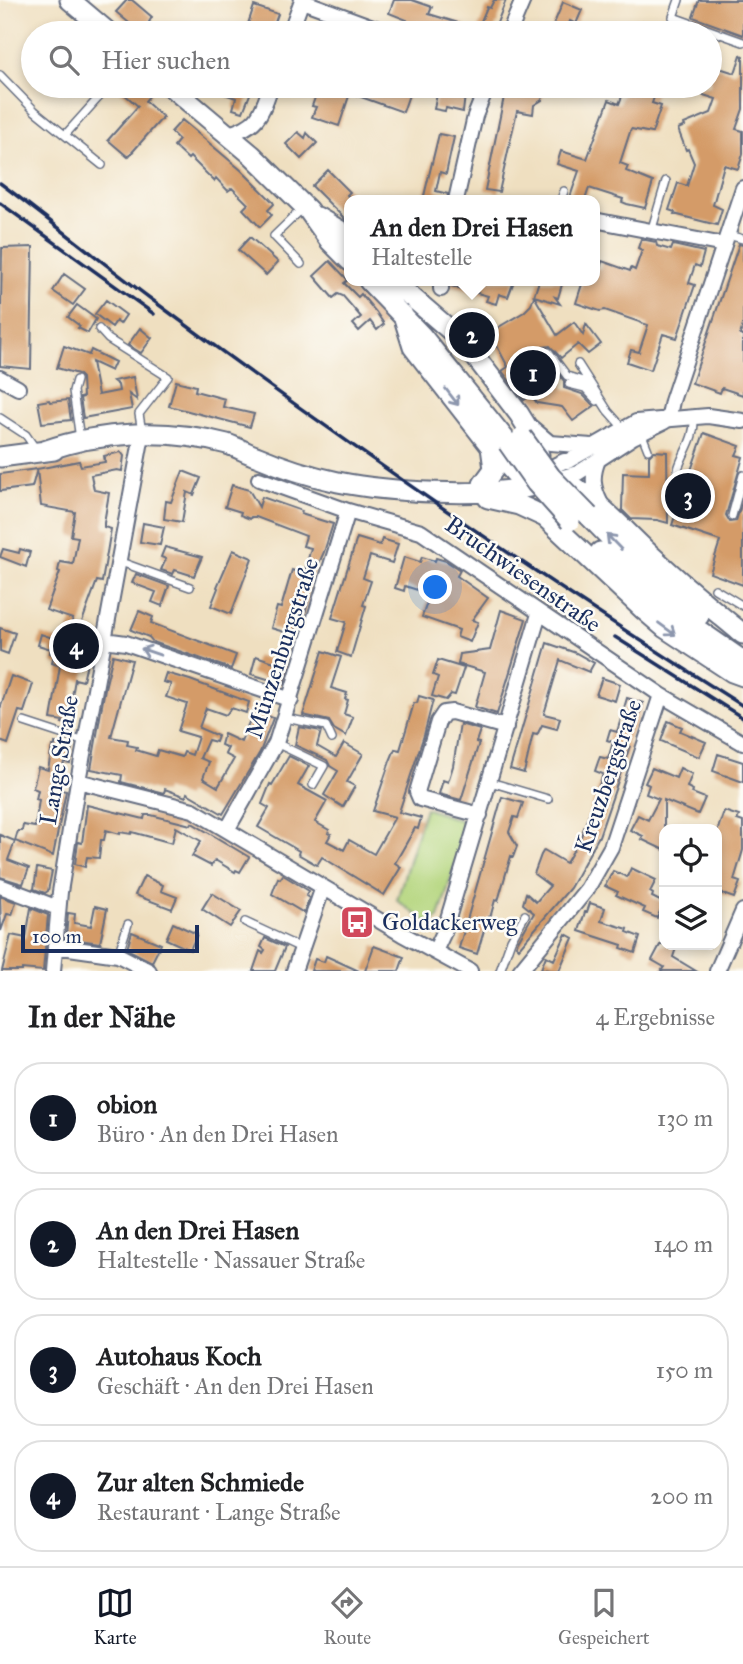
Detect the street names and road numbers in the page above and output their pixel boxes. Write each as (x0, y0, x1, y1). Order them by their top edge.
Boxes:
street label: Bruchwiesenstraße (439, 509, 607, 639)
street label: Münzenburgstraße (239, 554, 325, 742)
street label: Lange Straße (33, 693, 85, 827)
street label: Kreuzbergstraße (568, 695, 648, 857)

